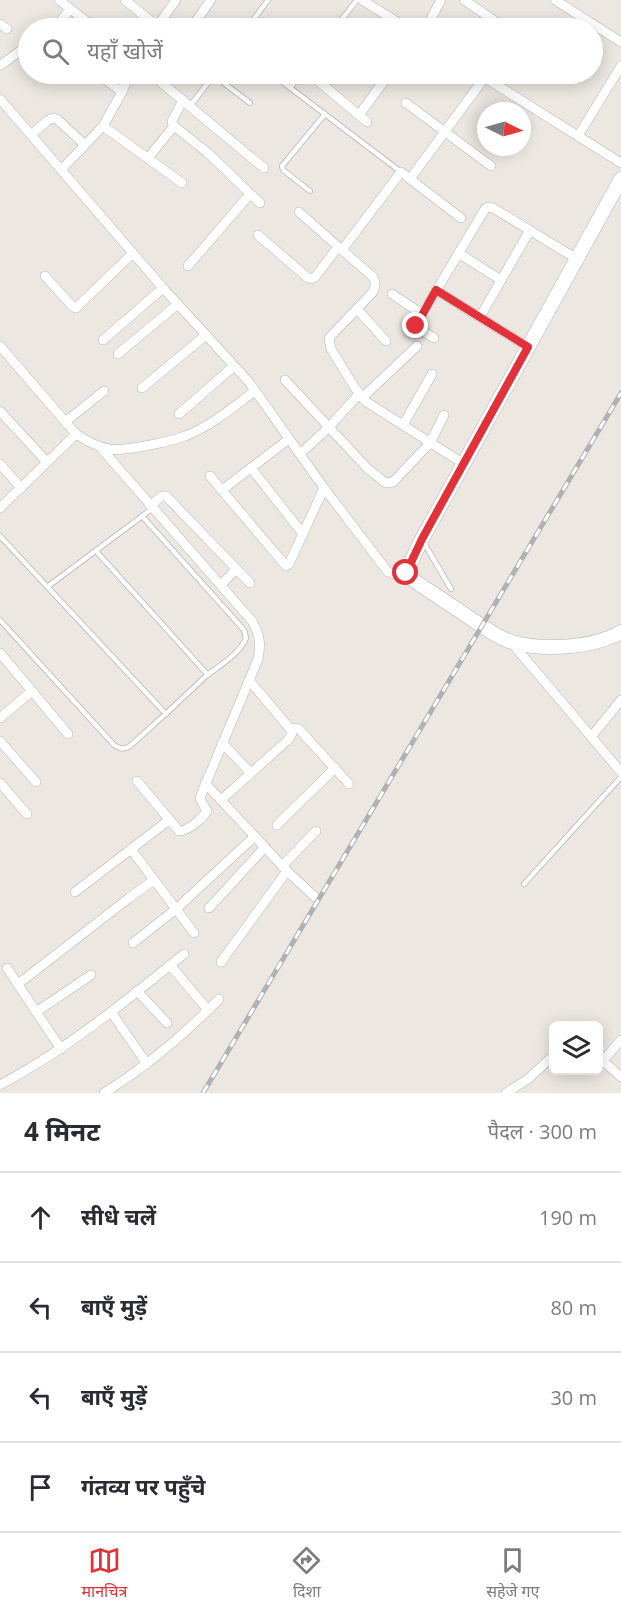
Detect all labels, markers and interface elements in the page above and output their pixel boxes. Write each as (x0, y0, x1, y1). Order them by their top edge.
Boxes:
search box (18, 18, 603, 84)
icon: search (39, 35, 72, 68)
text: यहाँ खोजें (87, 35, 163, 65)
north arrow (477, 102, 531, 156)
route end (402, 312, 428, 338)
route start (392, 559, 418, 585)
map controls (549, 1021, 603, 1075)
button: layers (549, 1021, 603, 1075)
text: 4 मिनट (24, 1113, 100, 1149)
text: पैदल · 300 m (488, 1118, 597, 1145)
icon: ahead (24, 1201, 57, 1234)
text: सीधे चलें (81, 1201, 156, 1231)
text: 190 m (539, 1204, 597, 1231)
icon: left (24, 1291, 57, 1324)
text: बाएँ मुड़ें (81, 1291, 147, 1321)
text: 80 m (550, 1294, 597, 1321)
icon: left (24, 1381, 57, 1414)
text: बाएँ मुड़ें (81, 1381, 147, 1411)
text: 30 m (550, 1384, 597, 1411)
icon: arrive (24, 1471, 57, 1504)
text: गंतव्य पर पहुँचे (81, 1471, 206, 1501)
tab: मानचित्र (82, 1544, 127, 1604)
tab: दिशा (290, 1544, 323, 1604)
tab: सहेजे गए (486, 1544, 539, 1604)

